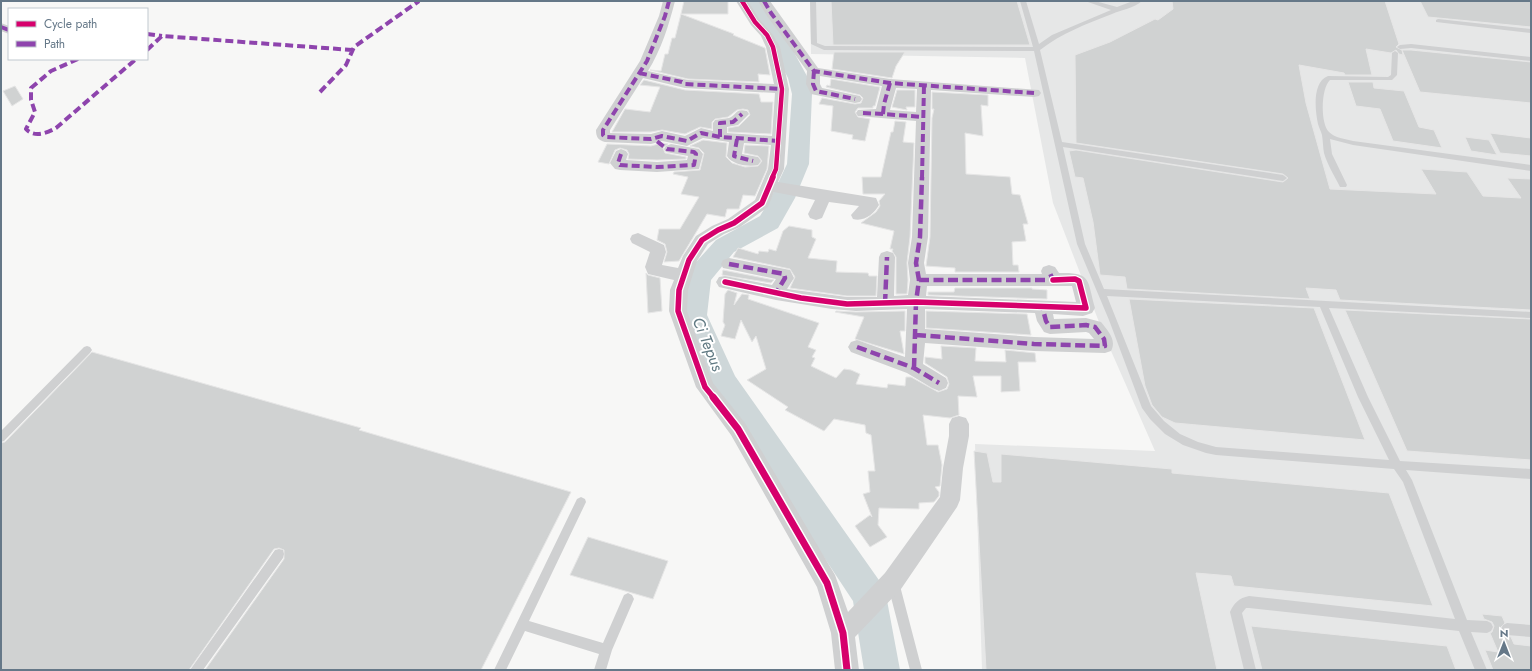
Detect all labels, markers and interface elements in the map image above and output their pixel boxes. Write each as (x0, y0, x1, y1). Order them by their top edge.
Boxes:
legend (8, 8, 148, 60)
text: Cycle path (44, 15, 97, 33)
text: Path (44, 35, 65, 53)
water label: Ci Tepus (687, 314, 729, 375)
north arrow (1484, 623, 1524, 663)
text: N (1500, 625, 1508, 641)

